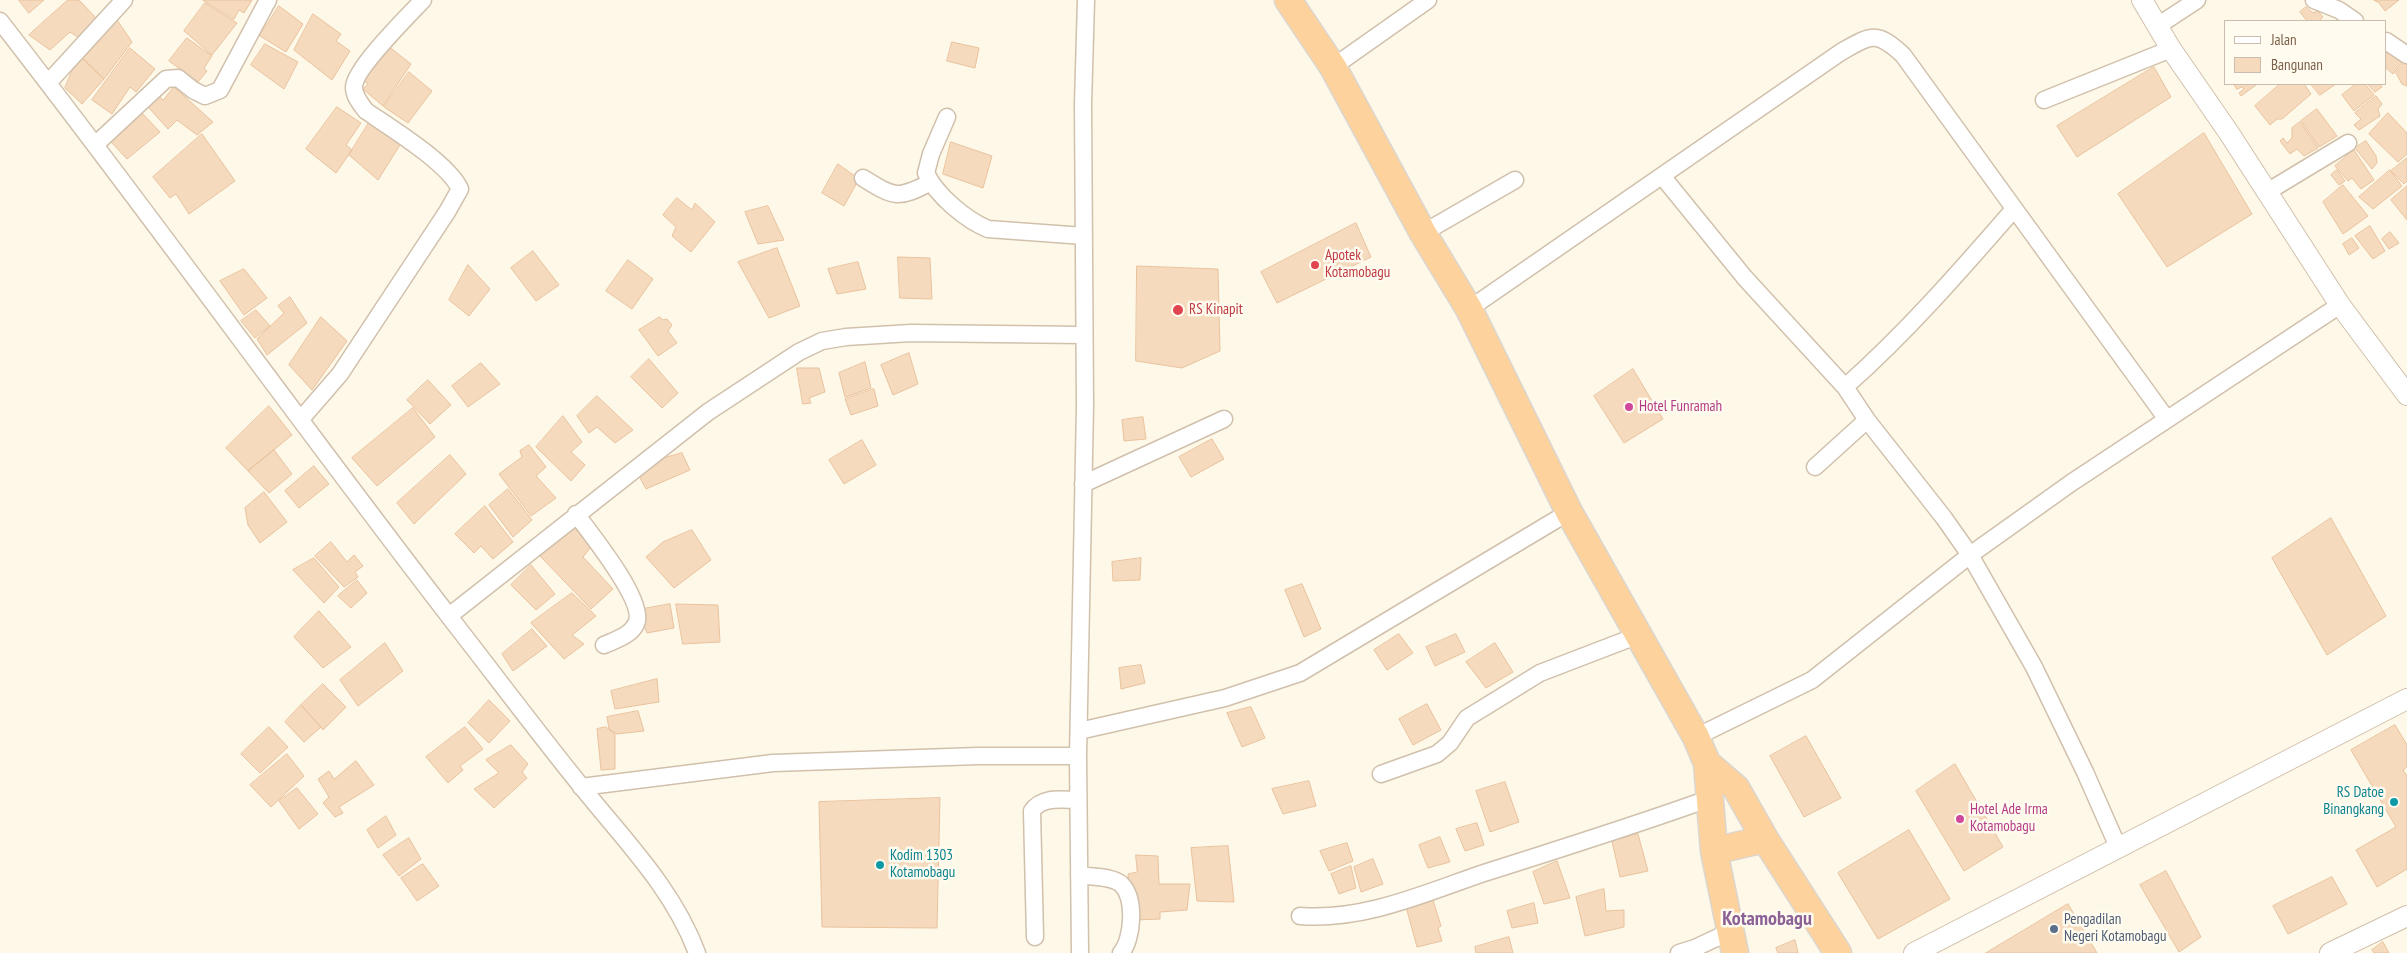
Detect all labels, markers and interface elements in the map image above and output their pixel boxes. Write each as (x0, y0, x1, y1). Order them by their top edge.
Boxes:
legend (2224, 20, 2387, 85)
text: Jalan (2271, 30, 2297, 49)
text: Bangunan (2271, 55, 2323, 74)
place label: Apotek Kotamobagu (1325, 247, 1390, 282)
marker: Apotek Kotamobagu (1309, 259, 1321, 271)
place label: RS Kinapit (1189, 301, 1243, 319)
marker: RS Kinapit (1171, 303, 1185, 317)
place label: Hotel Funramah (1639, 398, 1722, 416)
marker: Hotel Funramah (1623, 401, 1635, 413)
place label: RS Datoe Binangkang (2323, 784, 2384, 819)
marker: RS Datoe Binangkang (2388, 796, 2400, 808)
place label: Hotel Ade Irma Kotamobagu (1970, 801, 2048, 836)
marker: Hotel Ade Irma Kotamobagu (1954, 813, 1966, 825)
place label: Kodim 1303 Kotamobagu (890, 847, 955, 882)
marker: Kodim 1303 Kotamobagu (874, 859, 886, 871)
district label: Kotamobagu (1722, 907, 1812, 931)
place label: Pengadilan Negeri Kotamobagu (2064, 911, 2167, 946)
marker: Pengadilan Negeri Kotamobagu (2048, 923, 2060, 935)

